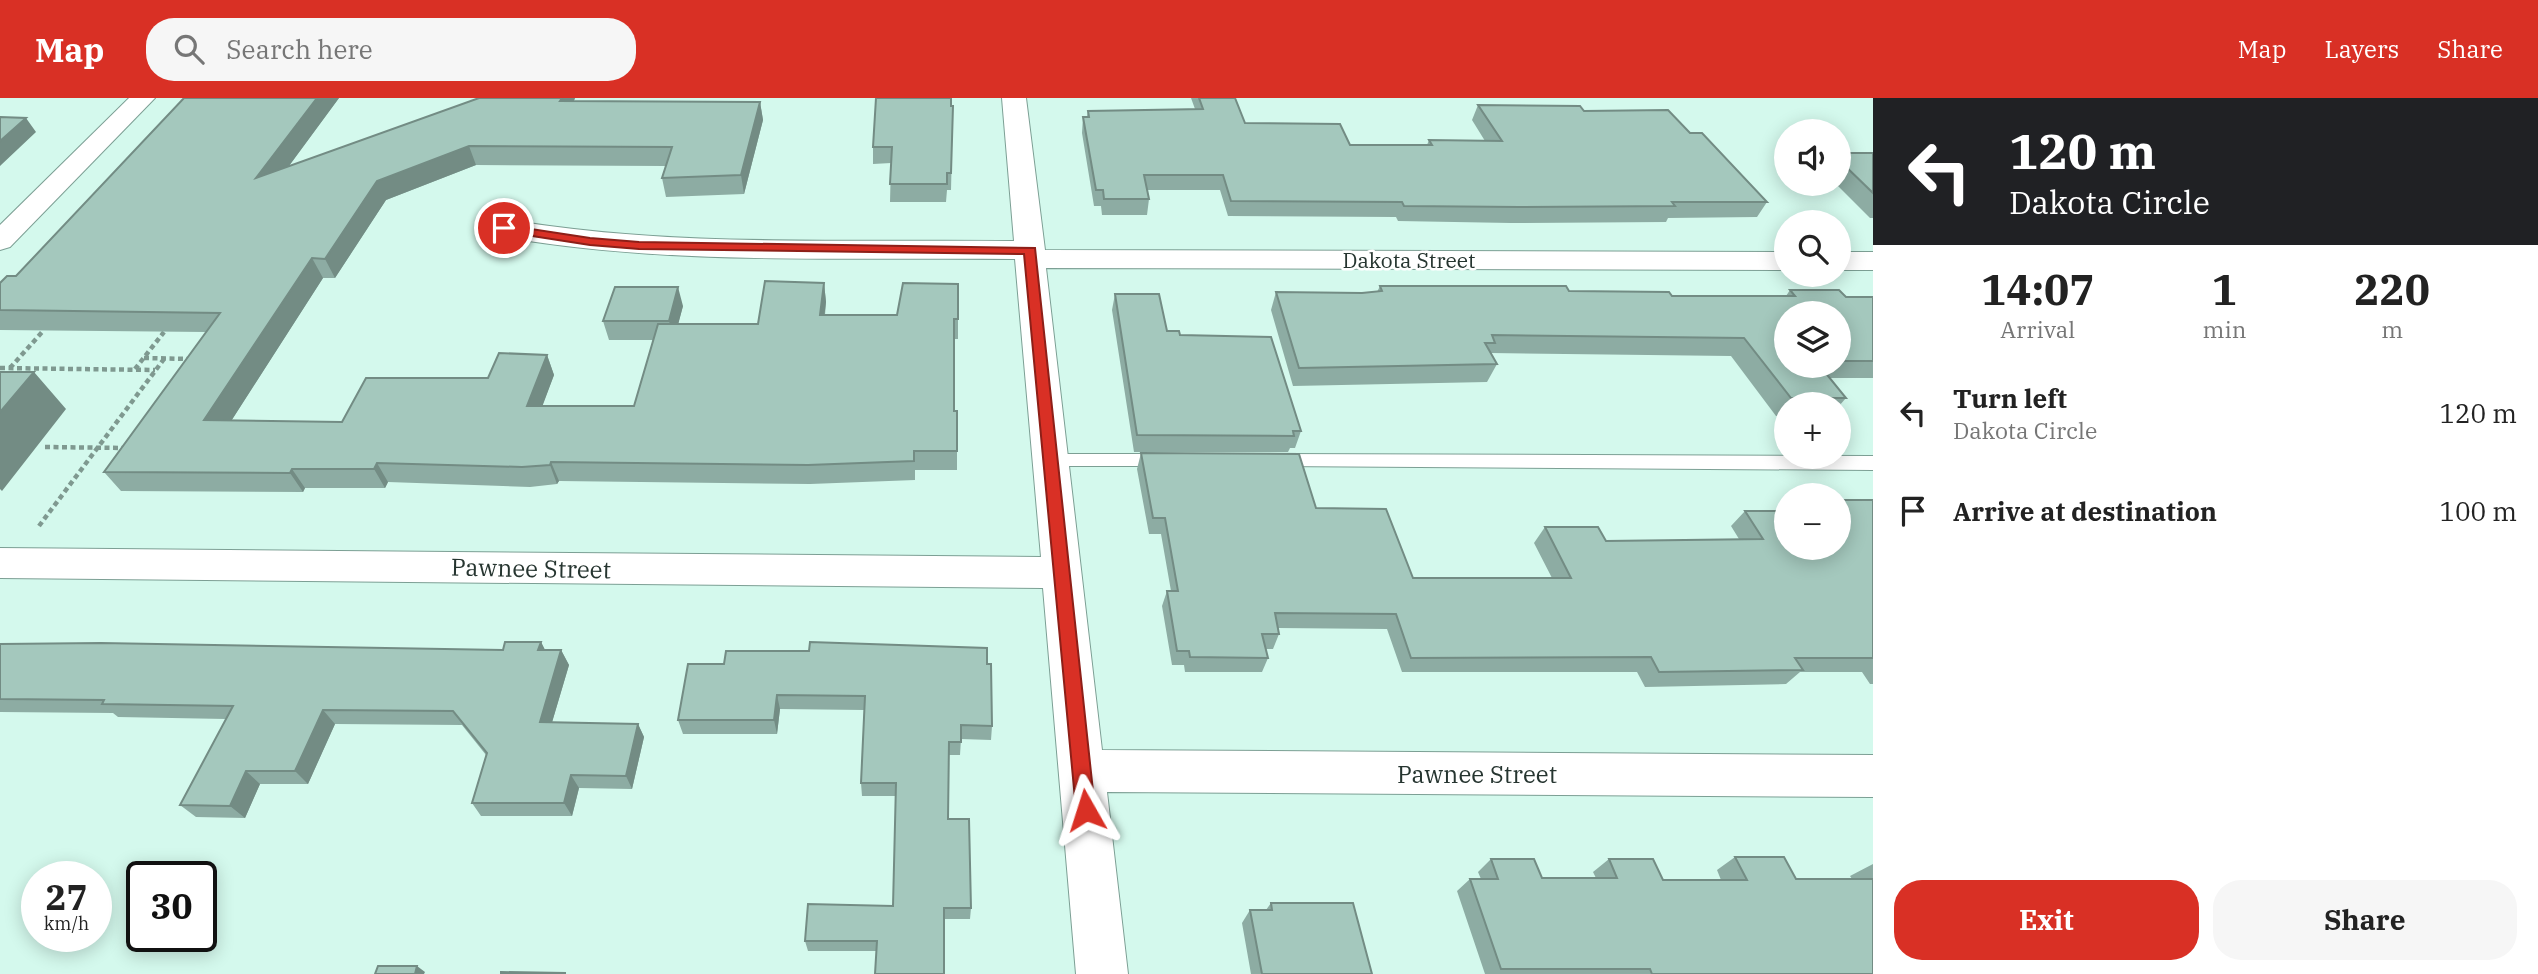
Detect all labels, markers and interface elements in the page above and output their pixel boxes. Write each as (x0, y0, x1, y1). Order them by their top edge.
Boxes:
search box (146, 18, 636, 81)
text: Map (35, 28, 104, 71)
icon: search (170, 30, 208, 68)
text: Search here (226, 32, 373, 66)
text: Map (2238, 33, 2286, 65)
text: Layers (2324, 33, 2399, 65)
text: Share (2437, 33, 2503, 65)
map controls (1774, 119, 1851, 560)
button: sound (1774, 119, 1851, 196)
text: 120 m (2009, 119, 2156, 182)
icon: left (1894, 126, 1985, 217)
text: Dakota Circle (2009, 181, 2210, 223)
pin (474, 198, 534, 258)
icon: arrive (485, 209, 523, 247)
button: search (1774, 210, 1851, 287)
street label: Dakota Street (1343, 246, 1475, 274)
text: 14:07 (1981, 262, 2095, 317)
text: 1 (2212, 262, 2237, 317)
text: 220 (2354, 262, 2430, 317)
button: layers (1774, 301, 1851, 378)
text: Arrival (2000, 314, 2075, 344)
text: min (2203, 314, 2246, 344)
text: m (2381, 314, 2403, 344)
text: Turn left (1953, 381, 2067, 415)
button: + (1774, 392, 1851, 469)
icon: left (1894, 394, 1932, 432)
text: 120 m (2439, 396, 2517, 430)
text: Dakota Circle (1953, 415, 2097, 445)
button: − (1774, 483, 1851, 560)
icon: arrive (1894, 492, 1932, 530)
text: Arrive at destination (1953, 494, 2217, 528)
text: 100 m (2439, 494, 2517, 528)
street label: Pawnee Street (451, 551, 611, 585)
street label: Pawnee Street (1397, 758, 1557, 790)
position arrow (1049, 773, 1123, 847)
speed limit sign: 30 (126, 861, 217, 952)
text: 27 (45, 874, 88, 920)
button: Exit (1894, 880, 2199, 960)
button: Share (2213, 880, 2517, 960)
text: km/h (44, 912, 89, 935)

